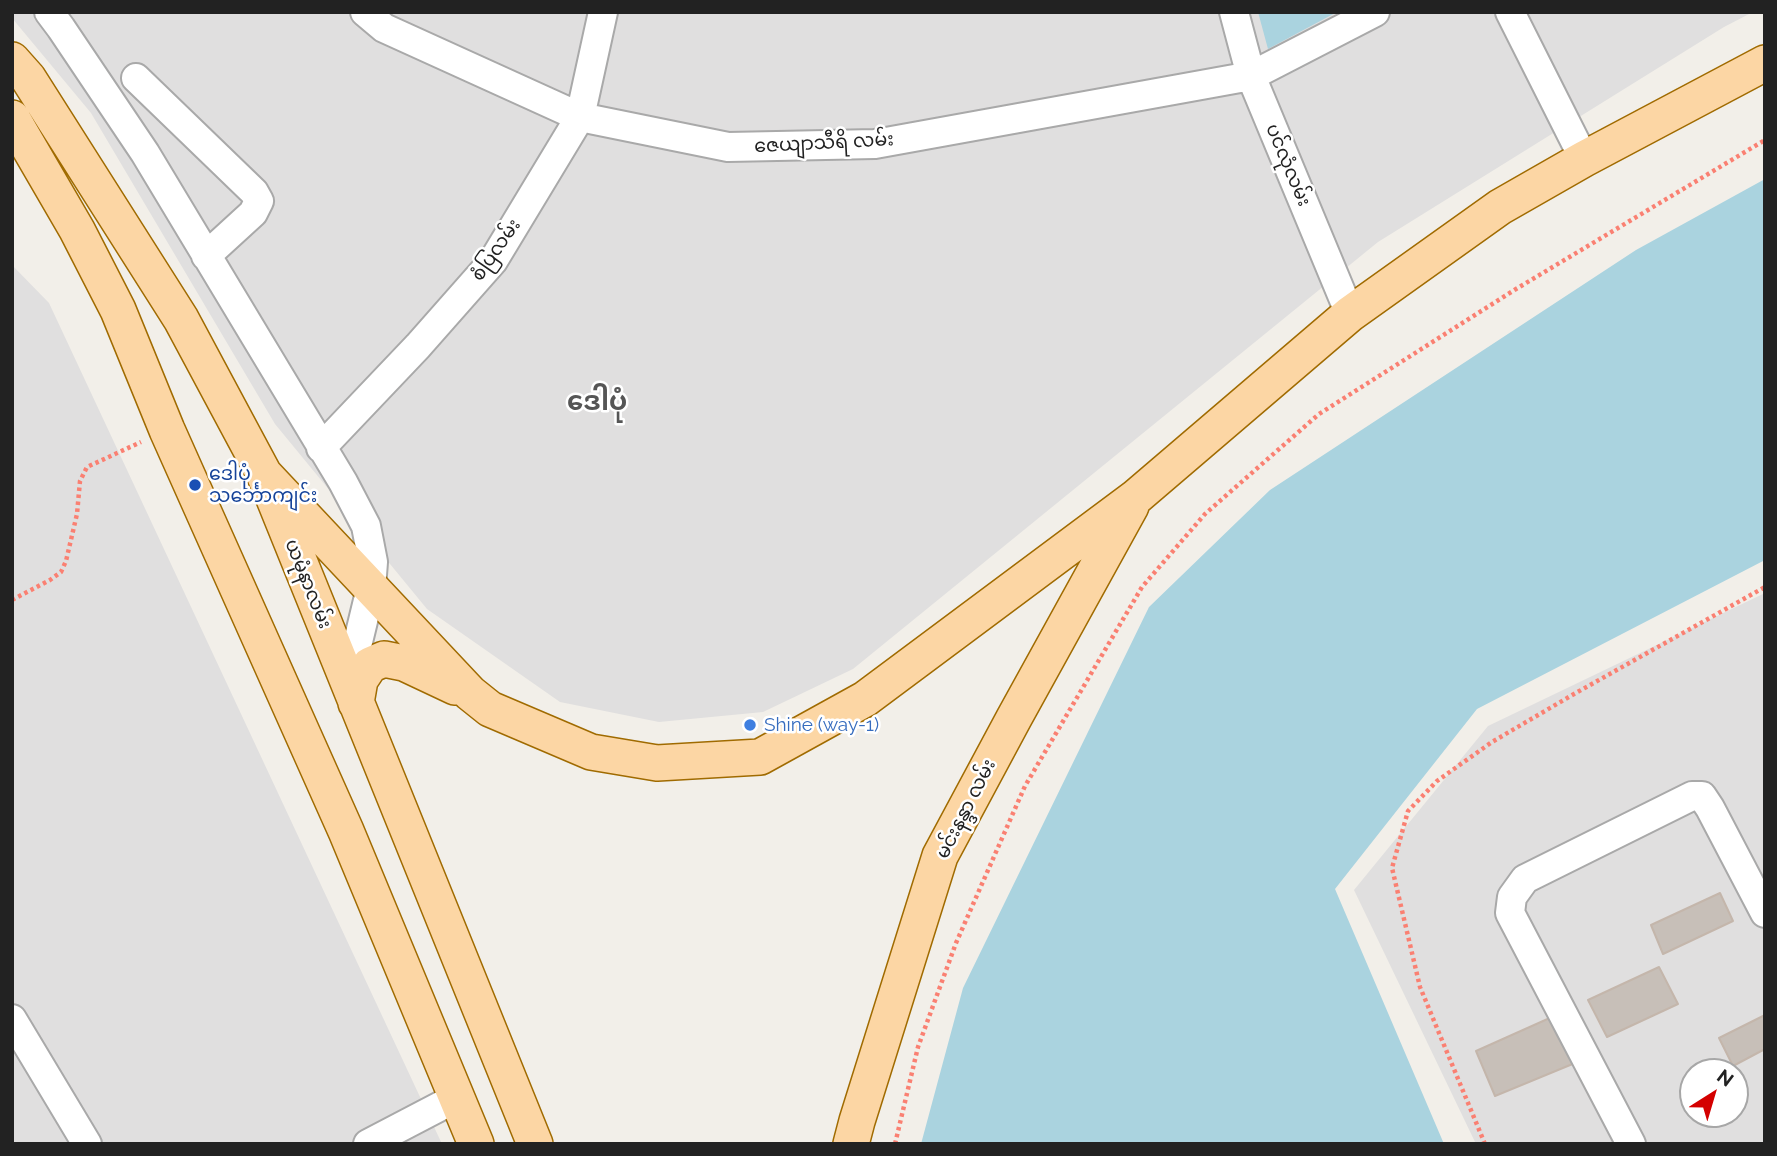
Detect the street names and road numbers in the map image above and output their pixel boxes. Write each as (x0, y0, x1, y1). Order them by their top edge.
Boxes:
street label: ပင်လုံလမ်း (1260, 120, 1316, 210)
street label: ဇေယျာသီရိ လမ်း (754, 128, 894, 158)
street label: စံပြလမ်း (466, 214, 526, 286)
street label: ယမုံနာလမ်း (280, 536, 336, 632)
street label: မင်းနန္ဒာ လမ်း (931, 755, 1001, 863)

